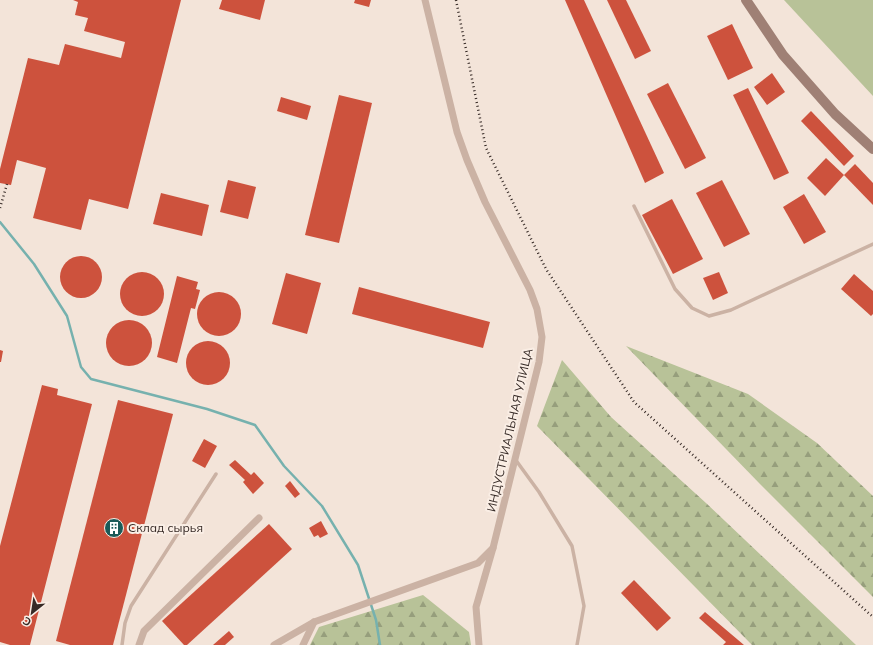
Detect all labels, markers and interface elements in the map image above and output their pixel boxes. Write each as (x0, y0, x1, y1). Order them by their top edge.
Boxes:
street label: ИНДУСТРИАЛЬНАЯ УЛИЦА (483, 346, 536, 513)
building icon: Склад сырья (103, 517, 125, 539)
place label: Склад сырья (128, 520, 203, 535)
north arrow (12, 593, 52, 633)
text: С (20, 613, 34, 630)

